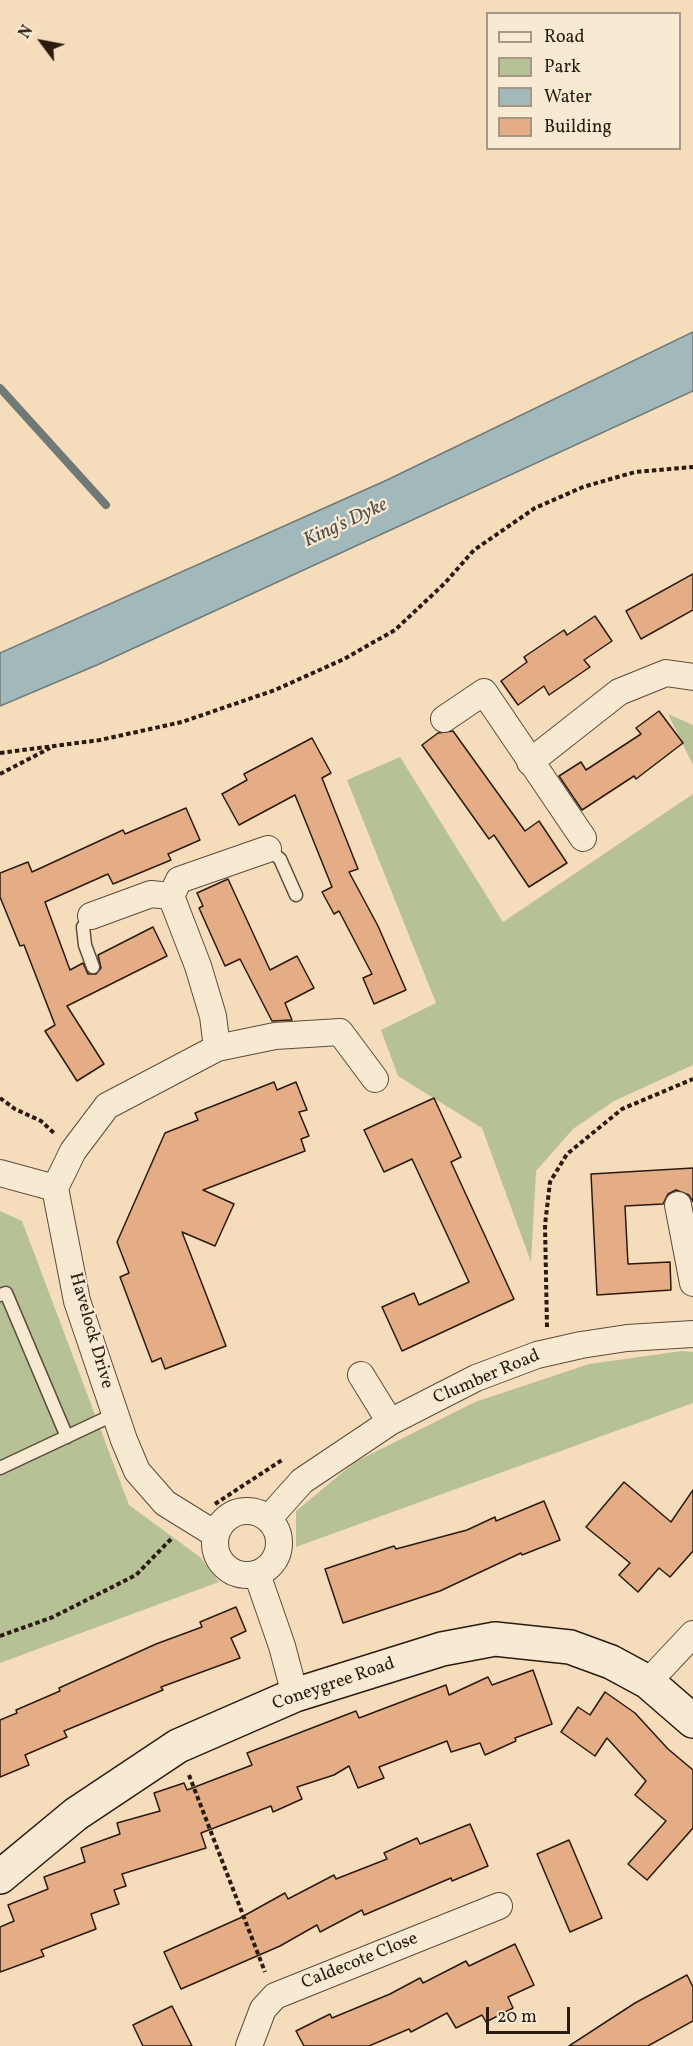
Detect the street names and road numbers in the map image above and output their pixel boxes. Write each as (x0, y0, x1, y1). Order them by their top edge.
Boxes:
street label: Havelock Drive (63, 1270, 117, 1392)
street label: Clumber Road (431, 1346, 543, 1410)
street label: Coneygree Road (270, 1654, 398, 1716)
street label: Caldecote Close (299, 1929, 421, 1995)

